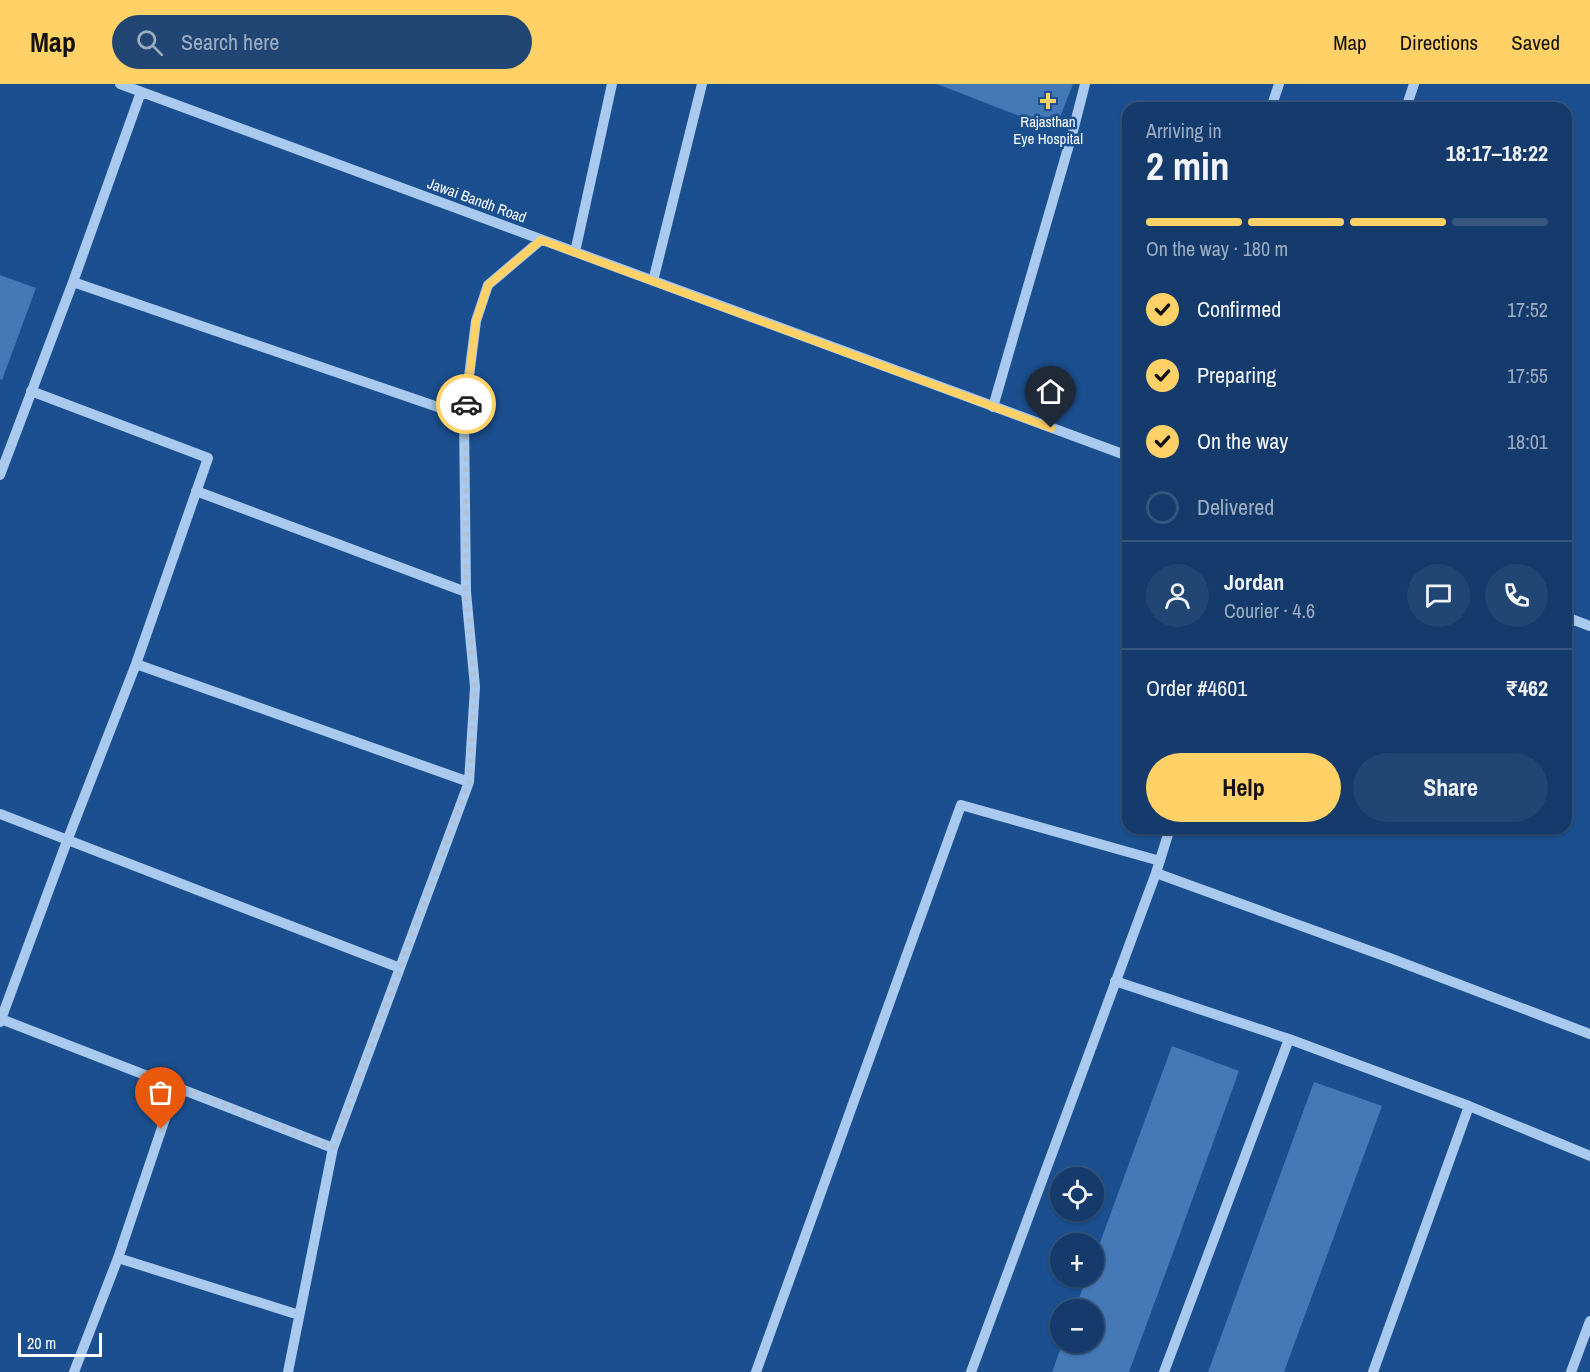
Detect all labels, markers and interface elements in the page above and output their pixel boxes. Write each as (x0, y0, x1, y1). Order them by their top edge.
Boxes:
search box (112, 15, 532, 69)
text: Map (30, 23, 76, 61)
icon: search (133, 26, 166, 59)
text: Search here (181, 27, 279, 57)
text: Map (1333, 28, 1367, 57)
text: Directions (1400, 28, 1478, 57)
text: Saved (1511, 28, 1560, 57)
marker: Rajasthan Eye Hospital (1039, 92, 1057, 110)
place label: Rajasthan Eye Hospital (1013, 111, 1083, 149)
text: Arriving in (1146, 117, 1222, 144)
text: 18:17–18:22 (1446, 138, 1548, 168)
text: 2 min (1146, 140, 1230, 192)
street label: Jawai Bandh Road (425, 172, 529, 228)
text: On the way · 180 m (1146, 235, 1288, 262)
icon: check (1146, 293, 1179, 326)
text: Confirmed (1197, 294, 1281, 324)
text: 17:52 (1507, 296, 1548, 323)
icon: check (1146, 359, 1179, 392)
text: Preparing (1197, 360, 1276, 390)
text: 17:55 (1507, 362, 1548, 389)
pin (1025, 366, 1076, 428)
courier (436, 374, 496, 434)
icon: home (1034, 375, 1067, 408)
icon: car (450, 388, 483, 421)
icon: check (1146, 425, 1179, 458)
text: On the way (1197, 426, 1288, 456)
text: 18:01 (1507, 428, 1548, 455)
text: Delivered (1197, 492, 1274, 522)
button: person (1146, 564, 1209, 627)
button: chat (1407, 564, 1470, 627)
button: phone (1485, 564, 1548, 627)
text: Jordan (1224, 567, 1284, 597)
text: Courier · 4.6 (1224, 597, 1315, 624)
text: Order #4601 (1146, 673, 1247, 703)
text: ₹462 (1505, 673, 1548, 703)
button: Help (1146, 753, 1341, 822)
button: Share (1353, 753, 1548, 822)
pin (135, 1067, 186, 1129)
icon: bag (144, 1076, 177, 1109)
map controls (1050, 1167, 1104, 1353)
button: locate (1050, 1167, 1104, 1221)
button: + (1050, 1233, 1104, 1287)
button: − (1050, 1299, 1104, 1353)
scale bar (18, 1330, 102, 1358)
text: 20 m (27, 1332, 56, 1354)

